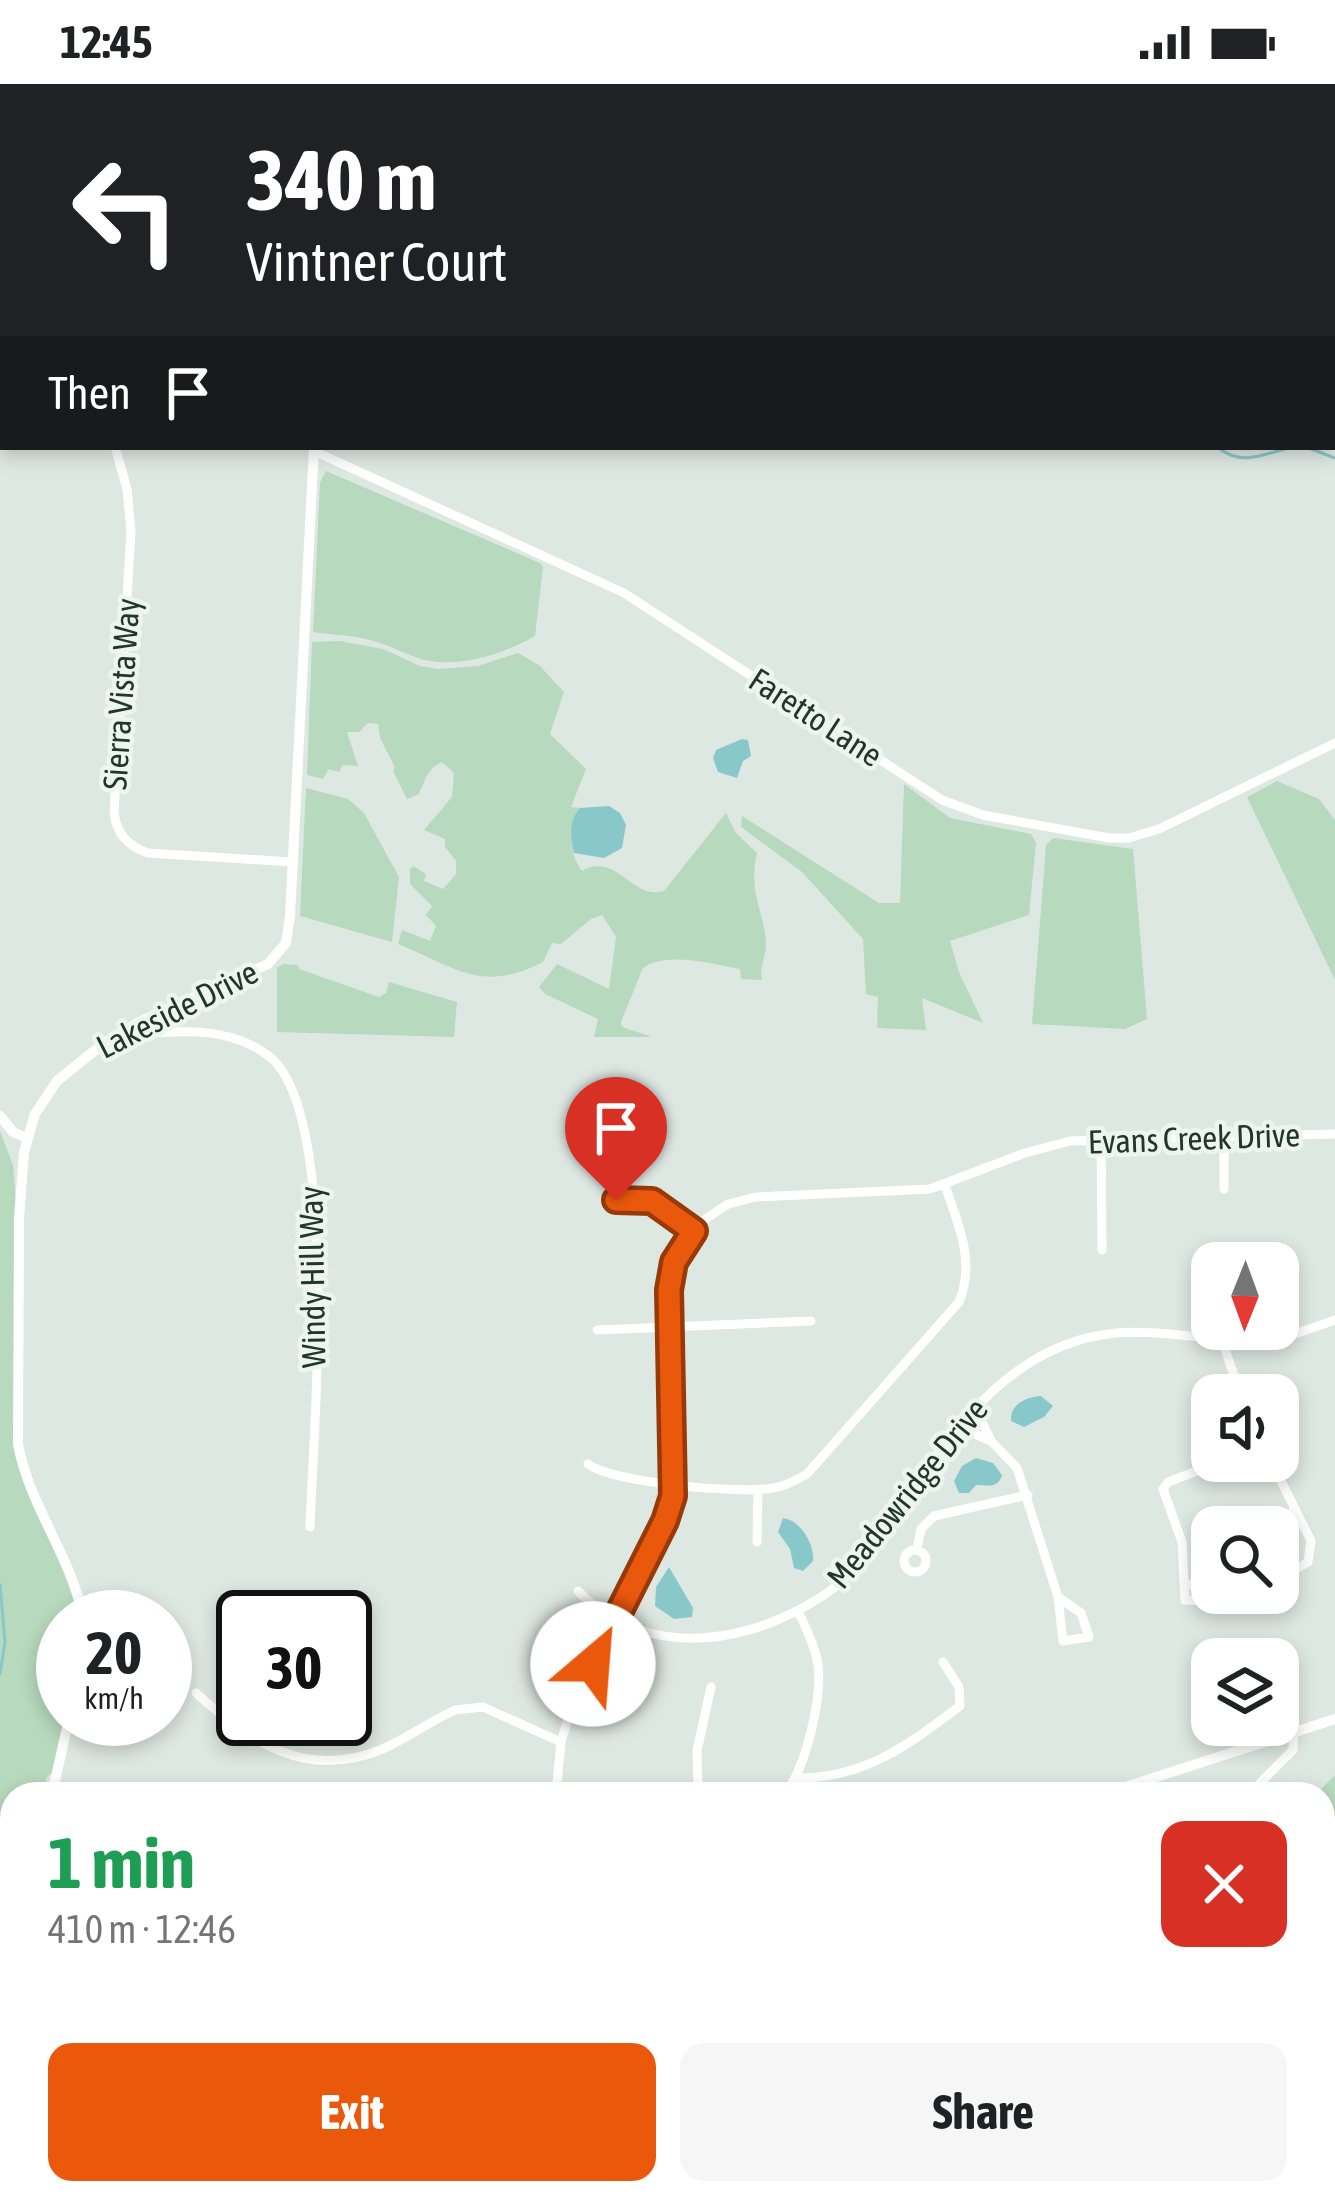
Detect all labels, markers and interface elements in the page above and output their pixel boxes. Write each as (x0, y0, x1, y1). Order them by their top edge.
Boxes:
text: 12:45 (60, 16, 153, 68)
icon: left (48, 132, 204, 288)
text: 340 m (246, 132, 436, 228)
text: Vintner Court (246, 231, 507, 292)
icon: arrive (155, 360, 221, 426)
text: Then (48, 367, 131, 419)
street label: Sierra Vista Way (95, 597, 147, 791)
street label: Faretto Lane (743, 660, 889, 774)
street label: Lakeside Drive (90, 952, 264, 1066)
pin (565, 1077, 667, 1200)
icon: arrive (583, 1095, 649, 1161)
street label: Evans Creek Drive (1087, 1115, 1301, 1161)
street label: Windy Hill Way (291, 1186, 333, 1368)
north arrow (1191, 1242, 1299, 1350)
map controls (1191, 1242, 1299, 1746)
button: sound (1191, 1374, 1299, 1482)
street label: Meadowridge Drive (819, 1390, 995, 1596)
button: search (1191, 1506, 1299, 1614)
speed limit sign: 30 (216, 1590, 372, 1746)
position arrow (530, 1601, 656, 1727)
text: 20 (86, 1618, 142, 1687)
button: layers (1191, 1638, 1299, 1746)
text: km/h (84, 1681, 144, 1715)
text: 1 min (48, 1821, 195, 1903)
button: close (1161, 1821, 1287, 1947)
text: 410 m · 12:46 (48, 1907, 236, 1951)
button: Exit (48, 2043, 656, 2181)
button: Share (680, 2043, 1287, 2181)

